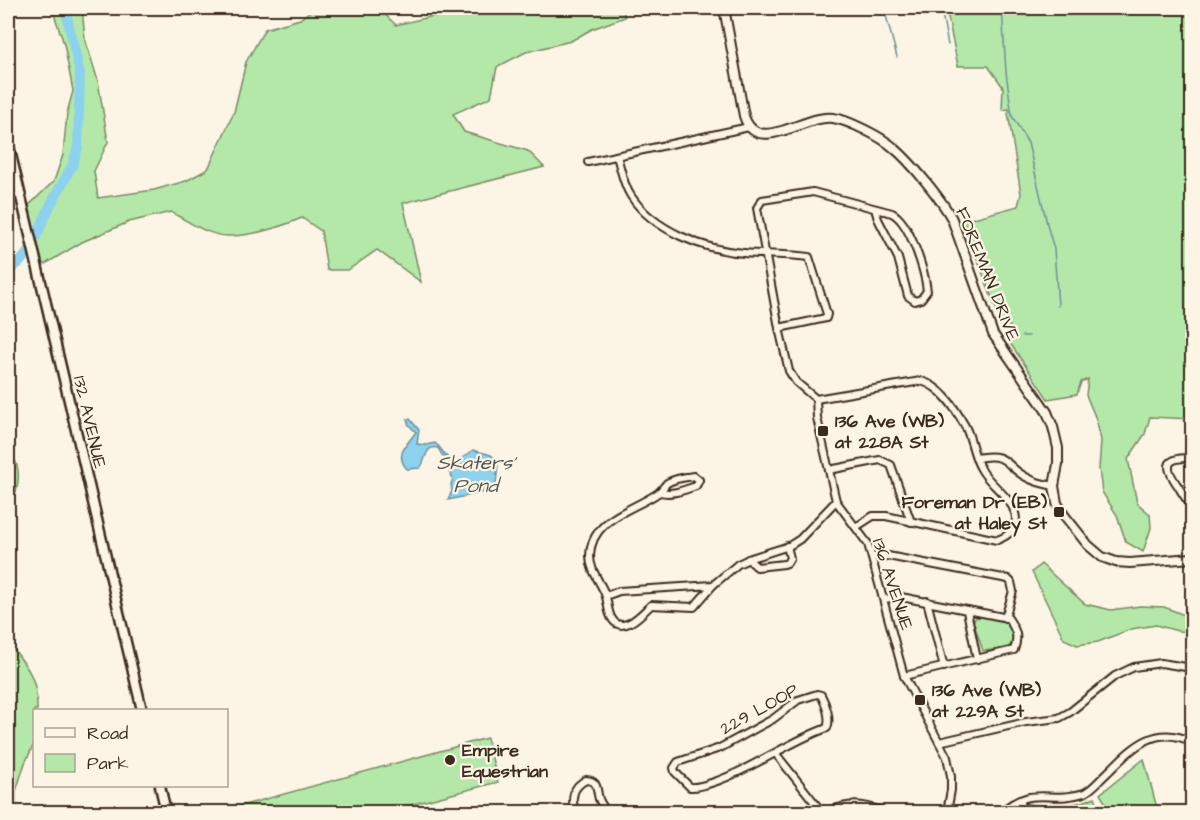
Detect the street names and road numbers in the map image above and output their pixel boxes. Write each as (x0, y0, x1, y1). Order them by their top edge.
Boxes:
street label: FOREMAN DRIVE (949, 204, 1026, 345)
street label: 132 AVENUE (67, 373, 112, 471)
street label: 136 AVENUE (866, 535, 919, 634)
street label: 229 LOOP (716, 677, 803, 741)

